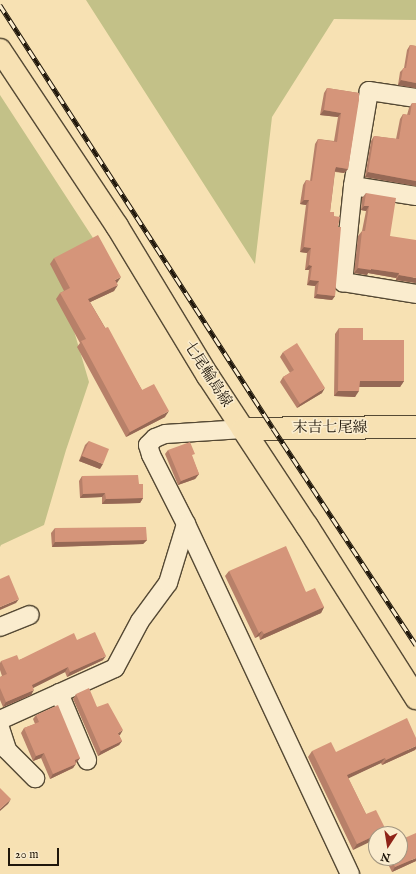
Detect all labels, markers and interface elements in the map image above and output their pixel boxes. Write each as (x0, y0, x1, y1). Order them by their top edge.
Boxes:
street label: 七尾輪島線 (180, 338, 236, 410)
street label: 末吉七尾線 (293, 419, 367, 437)
north arrow (368, 826, 408, 866)
scale bar (10, 840, 61, 866)
text: 20 m (15, 847, 38, 862)
text: N (380, 849, 392, 865)

